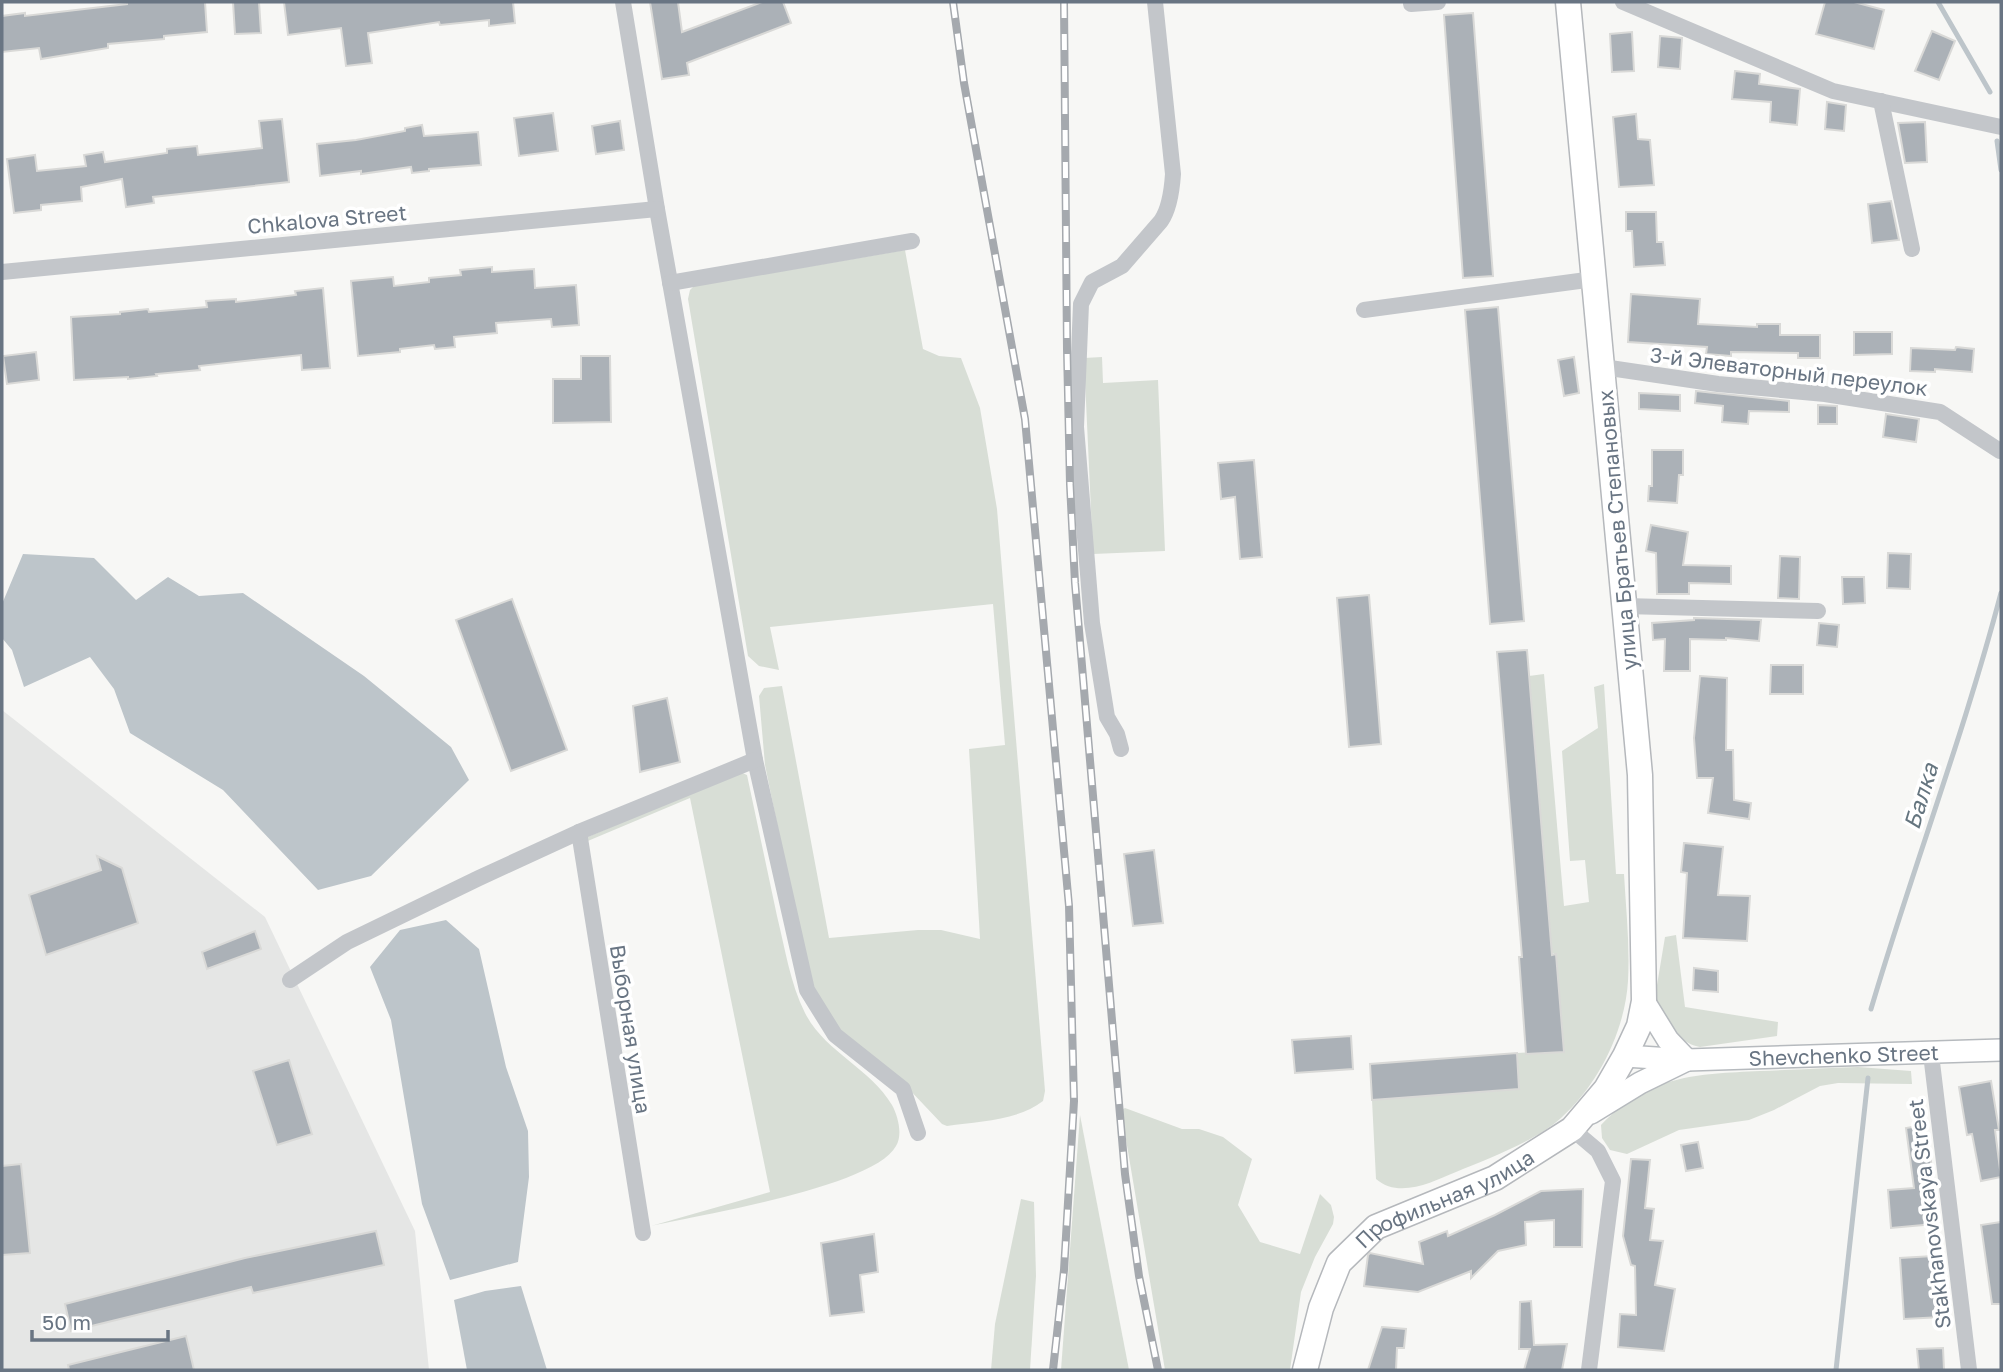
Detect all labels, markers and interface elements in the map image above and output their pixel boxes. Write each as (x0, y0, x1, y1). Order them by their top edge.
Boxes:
street label: Chkalova Street (246, 199, 408, 239)
street label: 3-й Элеваторный переулок (1649, 341, 1929, 401)
street label: улица Братьев Степановых (1592, 388, 1642, 671)
water label: Балка (1897, 759, 1944, 832)
street label: Выборная улица (605, 943, 657, 1115)
street label: Shevchenko Street (1748, 1039, 1939, 1071)
street label: Stakhanovskaya Street (1902, 1098, 1956, 1330)
street label: Профильная улица (1349, 1144, 1539, 1253)
scale bar (32, 1298, 168, 1342)
text: 50 m (42, 1309, 91, 1335)

